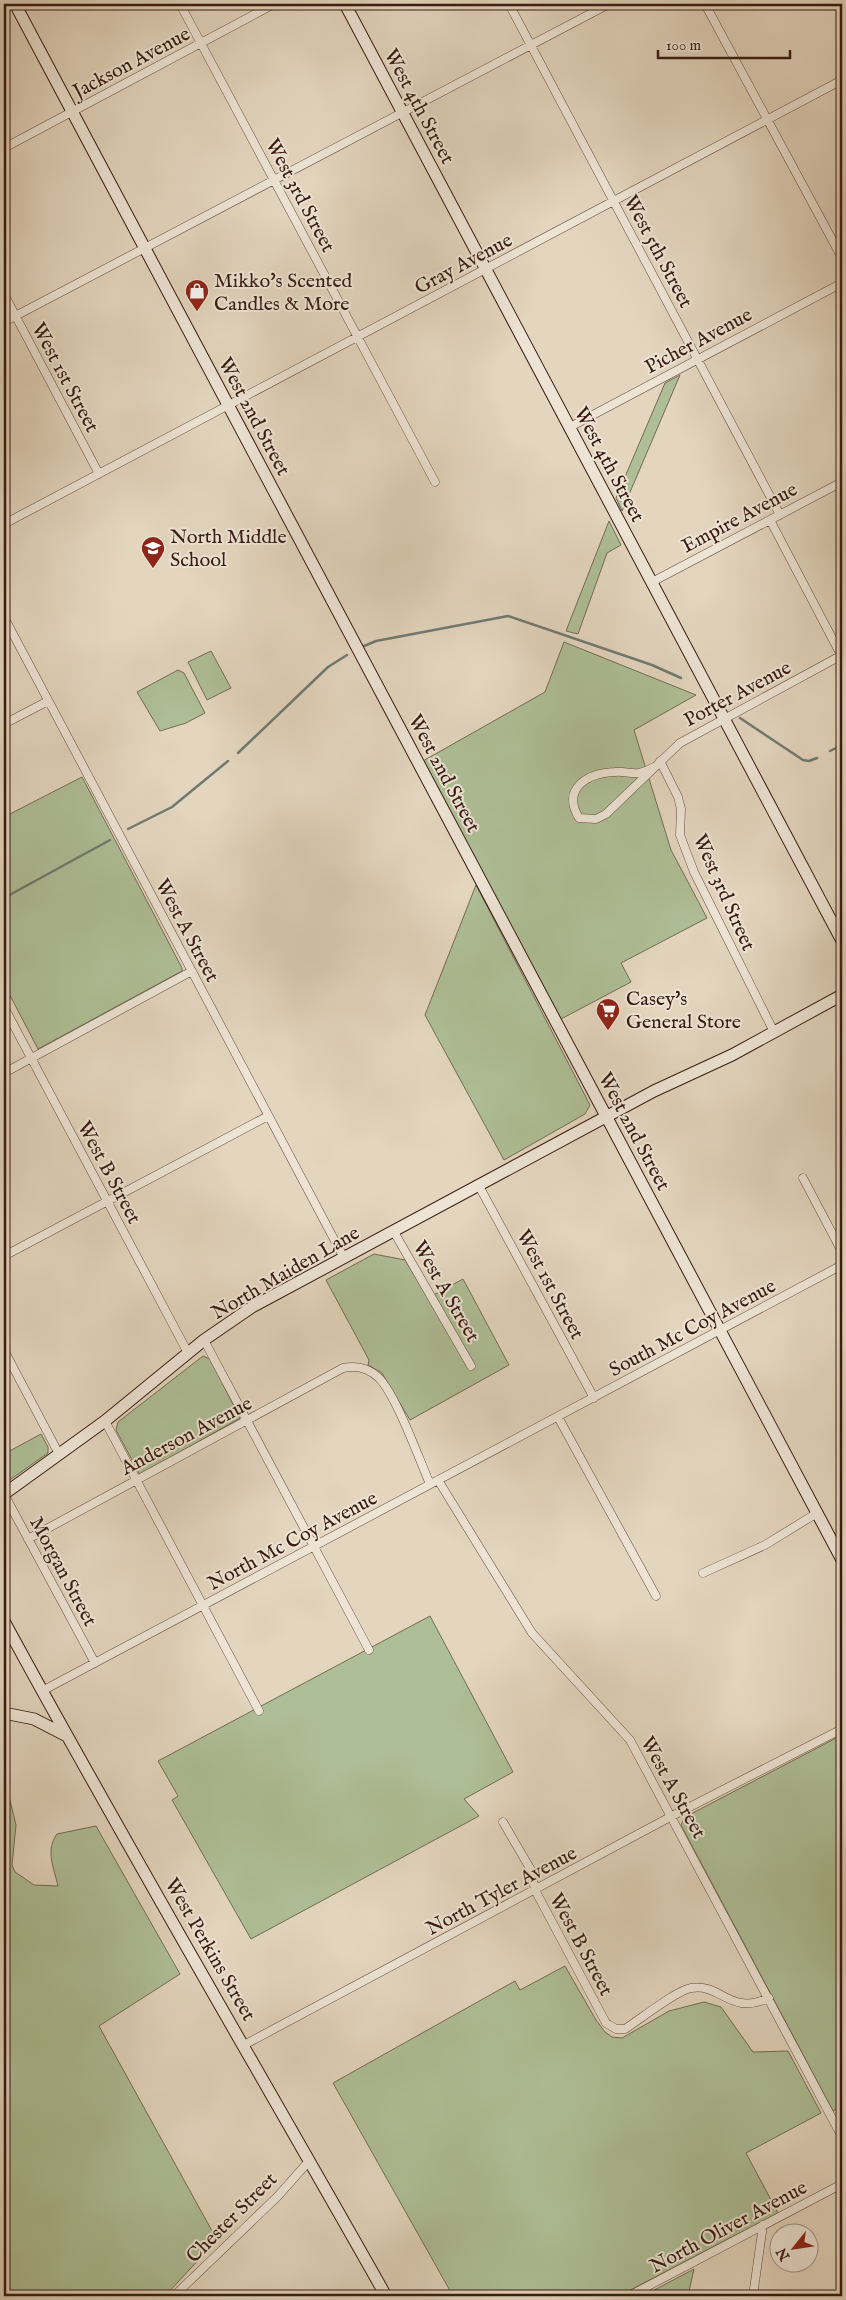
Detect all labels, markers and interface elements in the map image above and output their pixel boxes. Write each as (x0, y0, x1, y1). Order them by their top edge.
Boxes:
street label: Jackson Avenue (67, 22, 195, 106)
scale bar (658, 28, 791, 60)
text: 100 m (666, 36, 702, 55)
street label: West 4th Street (378, 45, 460, 169)
street label: West 3rd Street (259, 135, 340, 257)
street label: West 5th Street (617, 191, 698, 313)
street label: Gray Avenue (411, 228, 517, 300)
place label: Mikko's Scented Candles & More (214, 269, 353, 317)
shop icon: Mikko's Scented Candles & More (184, 278, 210, 312)
street label: Picher Avenue (641, 303, 757, 380)
street label: West 1st Street (25, 318, 104, 437)
street label: West 2nd Street (212, 353, 295, 480)
street label: West 4th Street (568, 403, 650, 527)
street label: Empire Avenue (678, 477, 802, 559)
place label: North Middle School (170, 525, 287, 573)
school or university icon: North Middle School (140, 535, 166, 569)
street label: Porter Avenue (680, 656, 796, 733)
street label: West 2nd Street (402, 710, 485, 837)
street label: West 3rd Street (687, 830, 761, 955)
street label: West A Street (149, 875, 224, 987)
place label: Casey's General Store (626, 987, 741, 1035)
supermarket icon: Casey's General Store (595, 997, 621, 1031)
street label: West 2nd Street (592, 1068, 675, 1195)
street label: West B Street (71, 1117, 146, 1228)
street label: North Maiden Lane (207, 1221, 364, 1326)
street label: West 1st Street (510, 1225, 589, 1344)
street label: West A Street (407, 1237, 485, 1347)
street label: South Mc Coy Avenue (605, 1274, 780, 1383)
street label: Anderson Avenue (116, 1391, 257, 1482)
street label: North Mc Coy Avenue (204, 1486, 382, 1597)
street label: Morgan Street (23, 1512, 102, 1631)
street label: West A Street (634, 1732, 711, 1843)
street label: North Tyler Avenue (422, 1841, 581, 1942)
street label: West Perkins Street (159, 1874, 261, 2026)
street label: West B Street (543, 1889, 618, 2000)
street label: Chester Street (181, 2167, 283, 2269)
street label: North Oliver Avenue (645, 2174, 811, 2278)
north arrow (768, 2222, 818, 2272)

